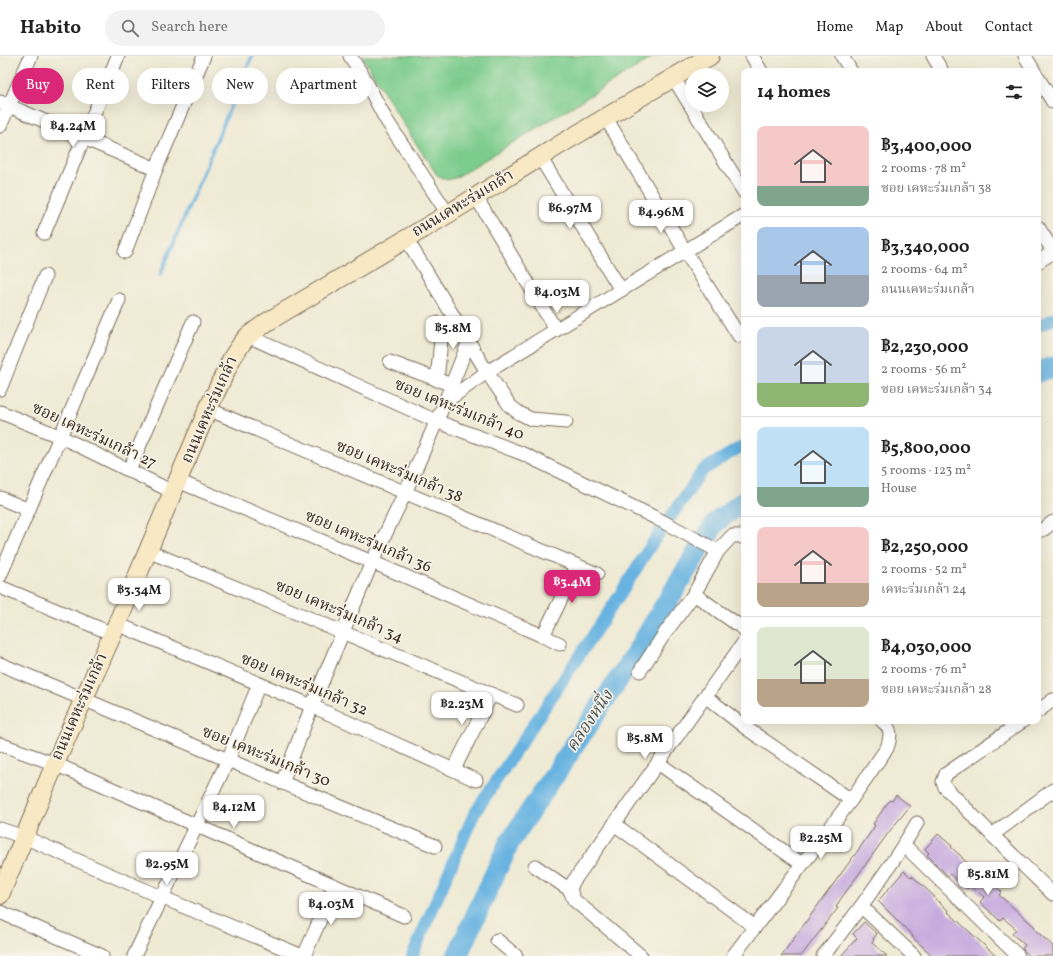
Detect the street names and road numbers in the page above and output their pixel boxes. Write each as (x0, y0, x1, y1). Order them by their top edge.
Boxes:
street label: ถนนเคหะร่มเกล้า (408, 165, 518, 243)
street label: ถนนเคหะร่มเกล้า (177, 353, 243, 467)
street label: ซอย เคหะร่มเกล้า 40 (391, 374, 527, 446)
street label: ซอย เคหะร่มเกล้า 27 (28, 397, 160, 475)
street label: ซอย เคหะร่มเกล้า 38 (332, 435, 466, 509)
street label: ซอย เคหะร่มเกล้า 36 (301, 505, 435, 579)
street label: ซอย เคหะร่มเกล้า 34 (272, 575, 406, 649)
street label: ซอย เคหะร่มเกล้า 32 (237, 648, 371, 722)
street label: ถนนเคหะร่มเกล้า (47, 650, 113, 764)
street label: ซอย เคหะร่มเกล้า 30 (198, 721, 334, 793)

